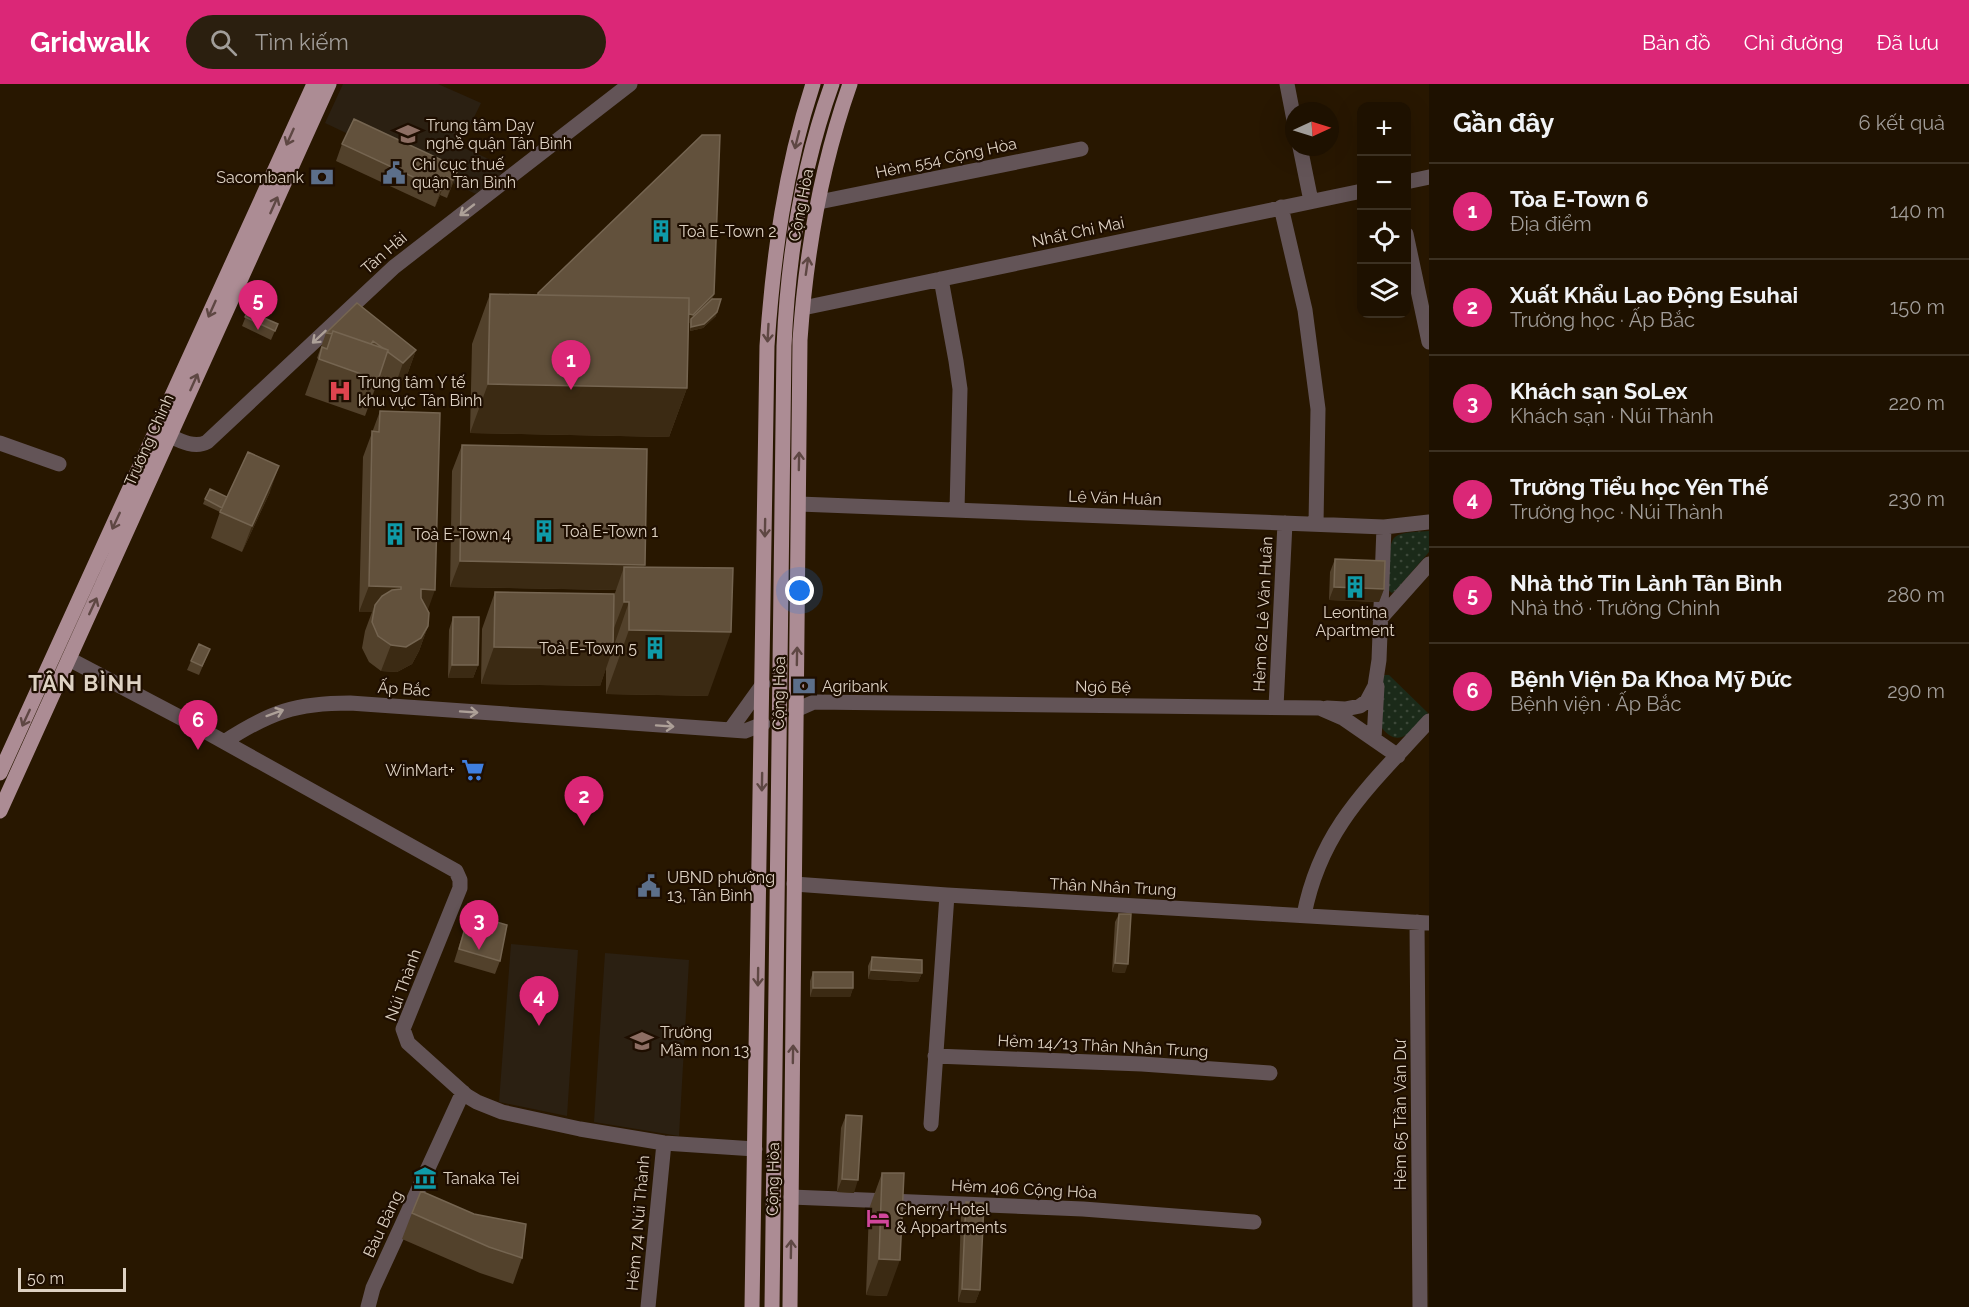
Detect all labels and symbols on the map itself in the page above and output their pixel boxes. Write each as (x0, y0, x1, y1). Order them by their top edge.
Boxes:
north arrow (1285, 102, 1339, 156)
place label: Trung tâm Dạy nghề quận Tân Bình (426, 116, 572, 153)
school or university icon: Trung tâm Dạy nghề quận Tân Bình (395, 121, 421, 147)
one-way arrow (284, 128, 295, 146)
one-way arrow (791, 130, 802, 149)
street label: Hẻm 554 Cộng Hòa (874, 134, 1018, 182)
place label: Chi cục thuế quận Tân Bình (412, 155, 516, 192)
public building icon: Chi cục thuế quận Tân Bình (381, 160, 407, 186)
bank icon: Sacombank (309, 164, 335, 190)
street label: Cộng Hòa (785, 167, 817, 243)
place label: Sacombank (216, 168, 305, 187)
one-way arrow (269, 196, 281, 214)
one-way arrow (459, 203, 475, 216)
street label: Nhất Chi Mai (1030, 213, 1126, 251)
building icon: Toà E-Town 2 (648, 218, 674, 244)
place label: Toà E-Town 2 (679, 222, 777, 241)
street label: Tân Hải (357, 228, 411, 278)
one-way arrow (802, 257, 813, 276)
pin: 5 (238, 280, 278, 330)
one-way arrow (206, 300, 217, 318)
one-way arrow (762, 322, 773, 342)
one-way arrow (312, 330, 327, 344)
pin: 1 (552, 340, 590, 390)
place label: Trung tâm Y tế khu vực Tân Bình (358, 373, 482, 410)
one-way arrow (189, 374, 201, 392)
hospital icon: Trung tâm Y tế khu vực Tân Bình (327, 378, 353, 404)
street label: Trường Chinh (120, 391, 178, 489)
one-way arrow (793, 451, 805, 471)
street label: Lê Văn Huân (1068, 487, 1162, 509)
one-way arrow (109, 512, 121, 530)
one-way arrow (759, 517, 771, 537)
building icon: Toà E-Town 1 (531, 518, 557, 544)
building icon: Toà E-Town 4 (382, 521, 408, 547)
place label: Toà E-Town 1 (562, 522, 658, 541)
place label: Toà E-Town 4 (413, 525, 511, 544)
street label: Hẻm 62 Lê Văn Huân (1249, 536, 1277, 692)
building icon: Leontina Apartment (1342, 574, 1368, 600)
your location (785, 576, 814, 605)
one-way arrow (88, 597, 99, 615)
place label: Leontina Apartment (1315, 603, 1395, 640)
building icon: Toà E-Town 5 (642, 635, 668, 661)
place label: Toà E-Town 5 (539, 639, 637, 658)
one-way arrow (791, 647, 803, 667)
street label: Cộng Hòa (769, 656, 789, 730)
district label: TÂN BÌNH (28, 670, 144, 696)
bank icon: Agribank (791, 673, 817, 699)
street label: Ấp Bắc (377, 676, 431, 700)
place label: Agribank (822, 677, 888, 696)
street label: Ngô Bệ (1075, 677, 1131, 697)
pin: 6 (178, 700, 218, 750)
one-way arrow (266, 707, 284, 718)
one-way arrow (458, 707, 478, 718)
one-way arrow (19, 708, 31, 726)
one-way arrow (655, 720, 675, 731)
supermarket icon: WinMart+ (460, 757, 486, 783)
place label: WinMart+ (385, 761, 455, 780)
one-way arrow (756, 772, 768, 792)
pin: 2 (564, 776, 604, 826)
place label: UBND phường 13, Tân Bình (667, 868, 775, 905)
public building icon: UBND phường 13, Tân Bình (636, 873, 662, 899)
street label: Thân Nhân Trung (1049, 874, 1177, 900)
pin: 3 (460, 900, 498, 950)
street label: Núi Thành (381, 946, 425, 1024)
one-way arrow (753, 967, 764, 987)
pin: 4 (520, 976, 558, 1026)
place label: Trường Mầm non 13 (660, 1023, 749, 1060)
school or university icon: Trường Mầm non 13 (629, 1028, 655, 1054)
street label: Hẻm 14/13 Thân Nhân Trung (997, 1031, 1209, 1061)
street label: Hẻm 65 Trần Văn Dư (1391, 1039, 1410, 1190)
one-way arrow (787, 1044, 799, 1064)
street label: Cộng Hòa (763, 1142, 783, 1216)
street label: Hẻm 74 Núi Thành (623, 1154, 653, 1292)
museum icon: Tanaka Tei (412, 1165, 438, 1191)
place label: Tanaka Tei (443, 1169, 520, 1188)
street label: Hẻm 406 Cộng Hòa (951, 1176, 1097, 1202)
street label: Bàu Bàng (359, 1188, 407, 1260)
place label: Cherry Hotel & Appartments (896, 1200, 1007, 1237)
hotel icon: Cherry Hotel & Appartments (865, 1205, 891, 1231)
one-way arrow (785, 1239, 796, 1259)
scale bar (18, 1265, 126, 1292)

